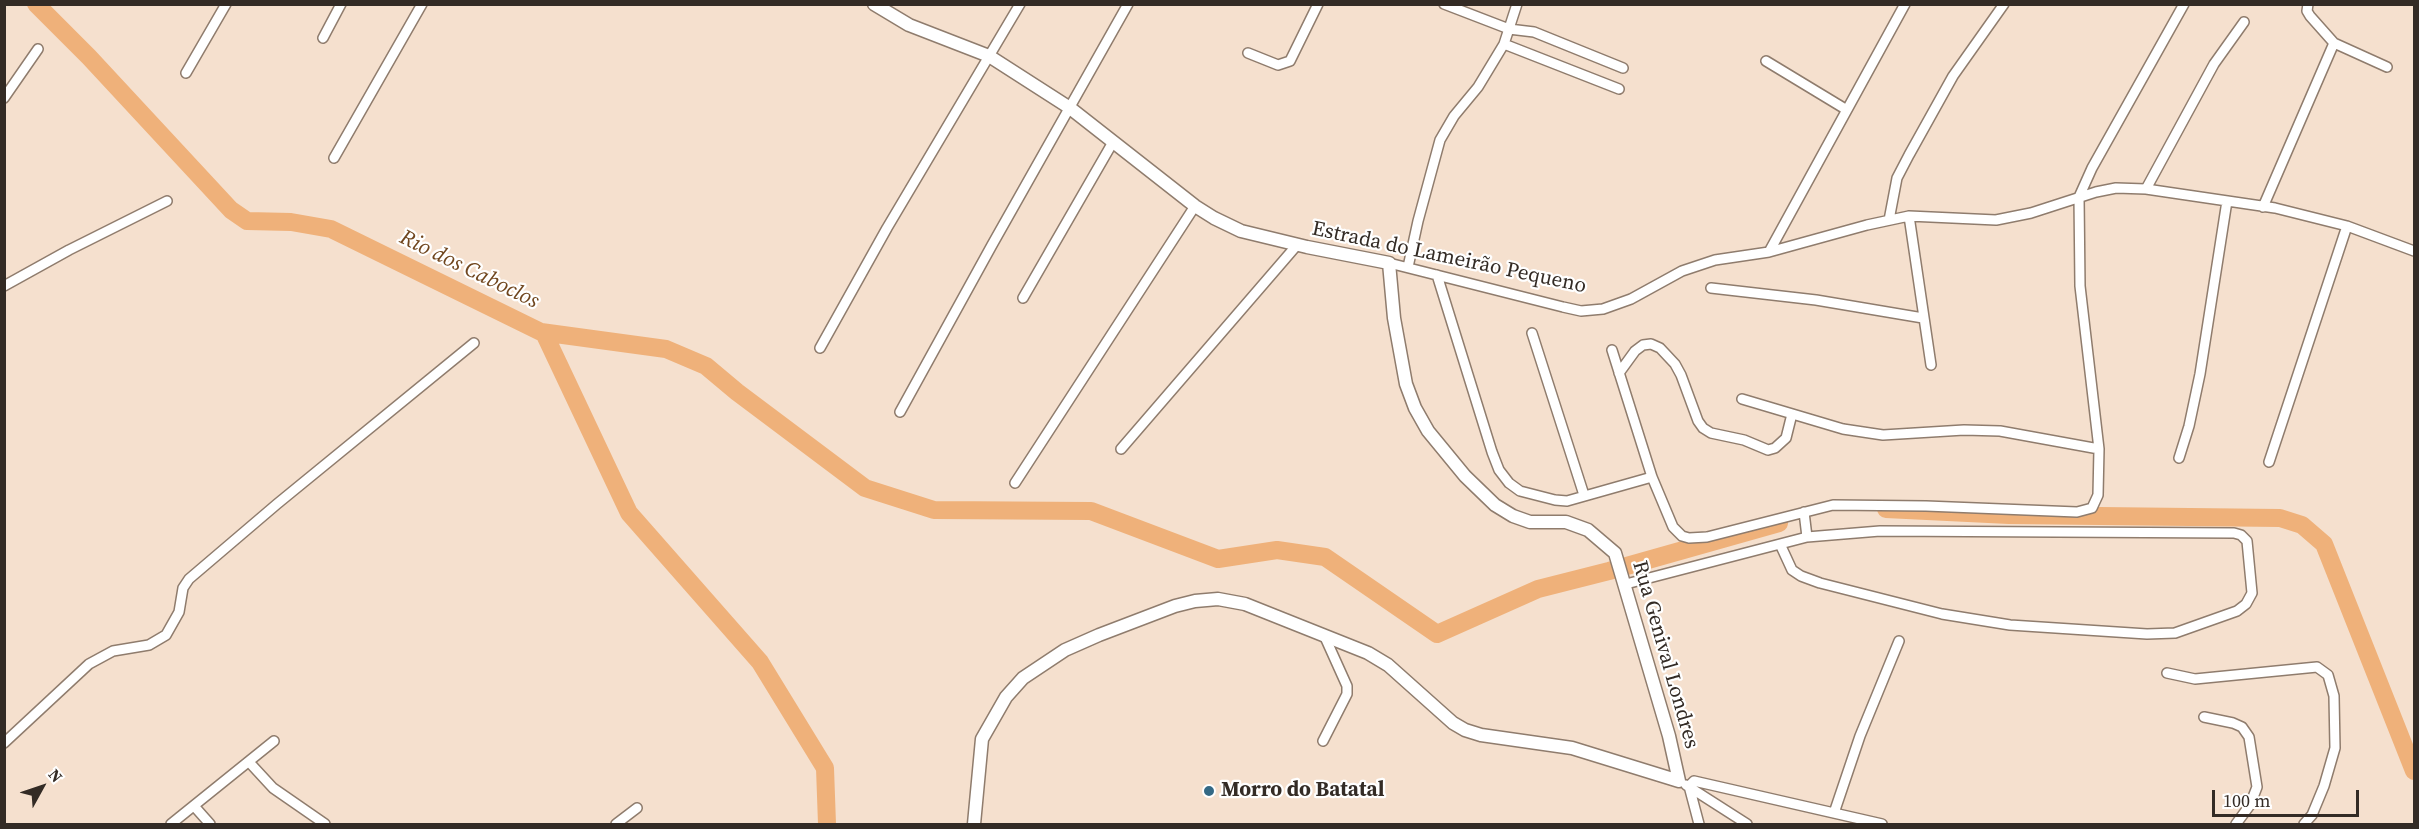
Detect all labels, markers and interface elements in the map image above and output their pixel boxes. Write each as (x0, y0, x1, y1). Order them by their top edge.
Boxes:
street label: Estrada do Lameirão Pequeno (1310, 217, 1588, 299)
water label: Rio dos Caboclos (395, 225, 543, 315)
street label: Rua Genival Londres (1626, 558, 1704, 752)
north arrow (12, 757, 72, 817)
text: N (44, 764, 68, 787)
place label: Morro do Batatal (1221, 778, 1384, 804)
scale bar (2215, 778, 2362, 816)
marker: Morro do Batatal (1202, 784, 1216, 798)
text: 100 m (2223, 788, 2270, 813)

